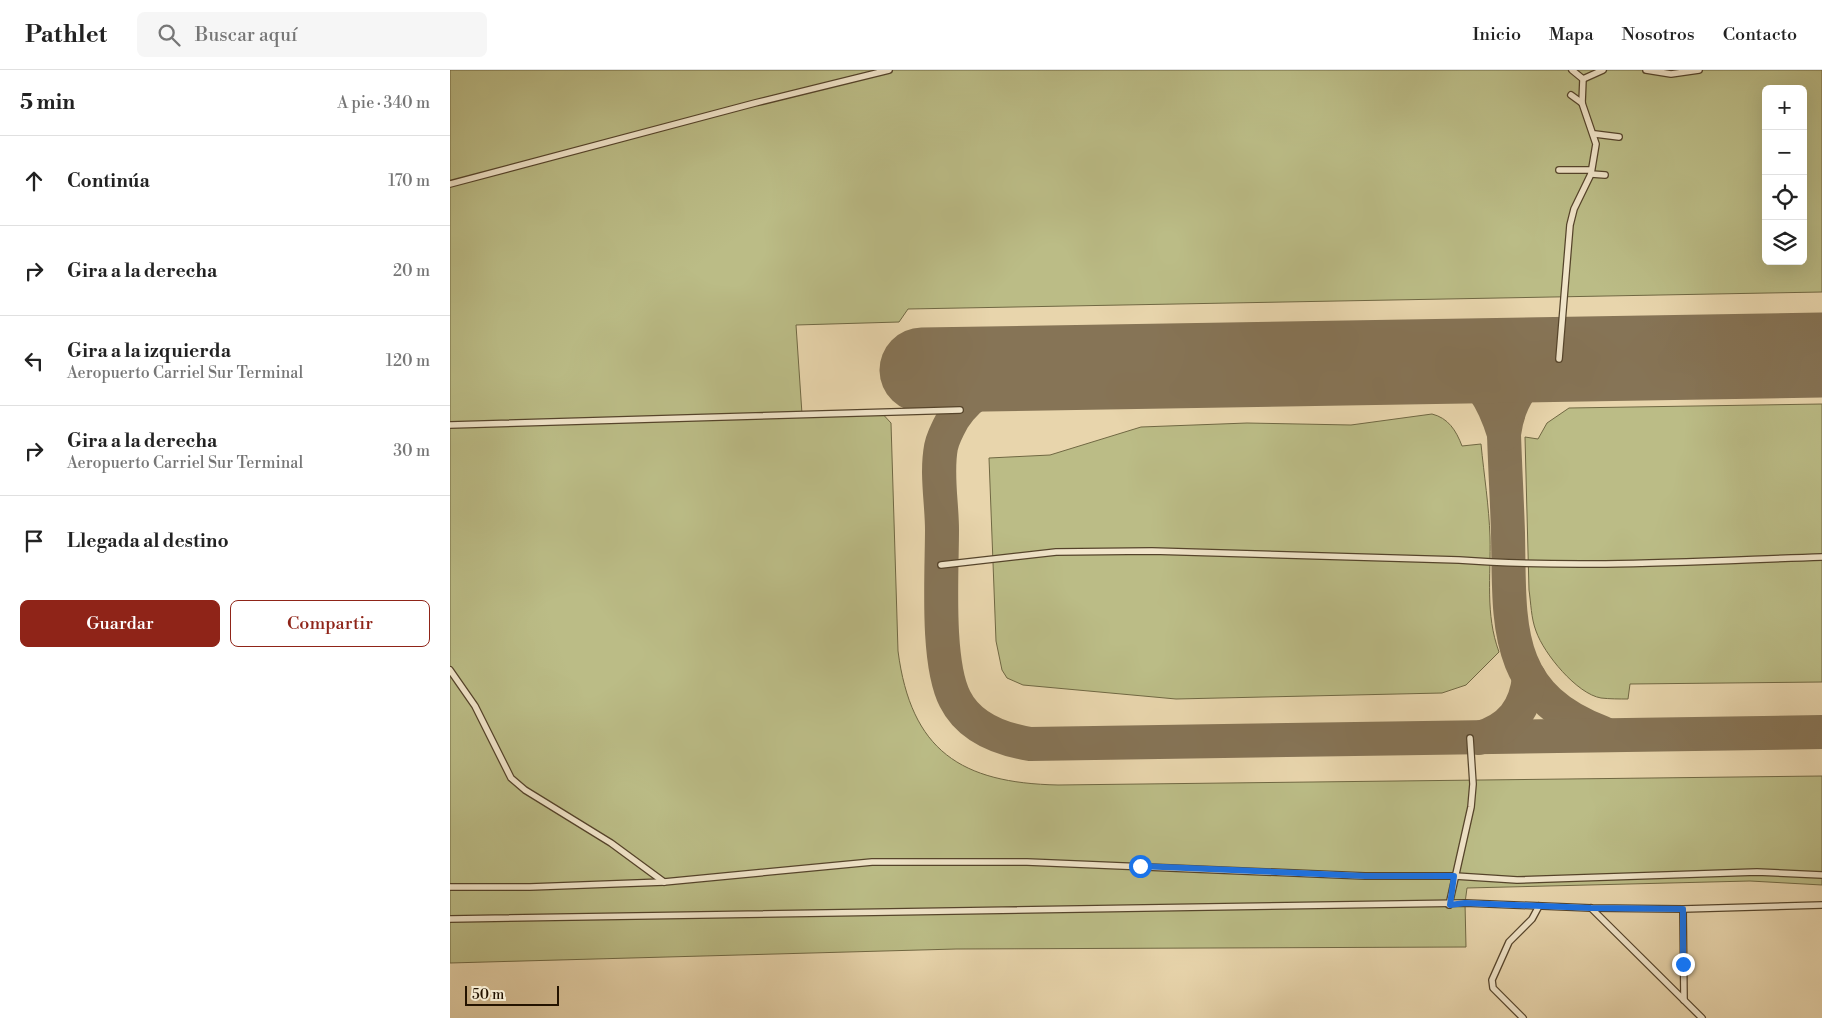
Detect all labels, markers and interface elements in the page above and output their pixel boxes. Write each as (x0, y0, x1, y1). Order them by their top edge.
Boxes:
search box (137, 12, 487, 57)
text: Pathlet (25, 20, 107, 50)
icon: search (155, 21, 183, 49)
text: Buscar aquí (195, 23, 297, 47)
text: Inicio (1472, 23, 1521, 46)
text: Mapa (1549, 23, 1594, 46)
text: Nosotros (1622, 23, 1695, 46)
text: Contacto (1723, 23, 1797, 46)
map controls (1762, 85, 1807, 265)
button: + (1762, 85, 1807, 130)
text: 5 min (20, 90, 75, 116)
text: A pie · 340 m (337, 93, 430, 113)
button: − (1762, 130, 1807, 175)
icon: ahead (20, 167, 48, 195)
text: Continúa (67, 169, 150, 193)
text: 170 m (388, 171, 430, 191)
button: locate (1762, 175, 1807, 220)
button: layers (1762, 220, 1807, 265)
icon: right (20, 257, 48, 285)
text: Gira a la derecha (67, 259, 217, 283)
text: 20 m (393, 261, 430, 281)
text: Gira a la izquierda (67, 339, 231, 363)
icon: left (20, 347, 48, 375)
text: 120 m (386, 351, 430, 371)
text: Aeropuerto Carriel Sur Terminal (67, 363, 303, 383)
text: Gira a la derecha (67, 429, 217, 453)
icon: right (20, 437, 48, 465)
text: 30 m (393, 441, 430, 461)
text: Aeropuerto Carriel Sur Terminal (67, 453, 303, 473)
icon: arrive (20, 527, 48, 555)
text: Llegada al destino (67, 529, 229, 553)
button: Guardar (20, 600, 220, 647)
button: Compartir (230, 600, 430, 647)
route start (1129, 855, 1152, 878)
route end (1672, 953, 1695, 976)
scale bar (465, 983, 559, 1006)
text: 50 m (472, 986, 504, 1004)

